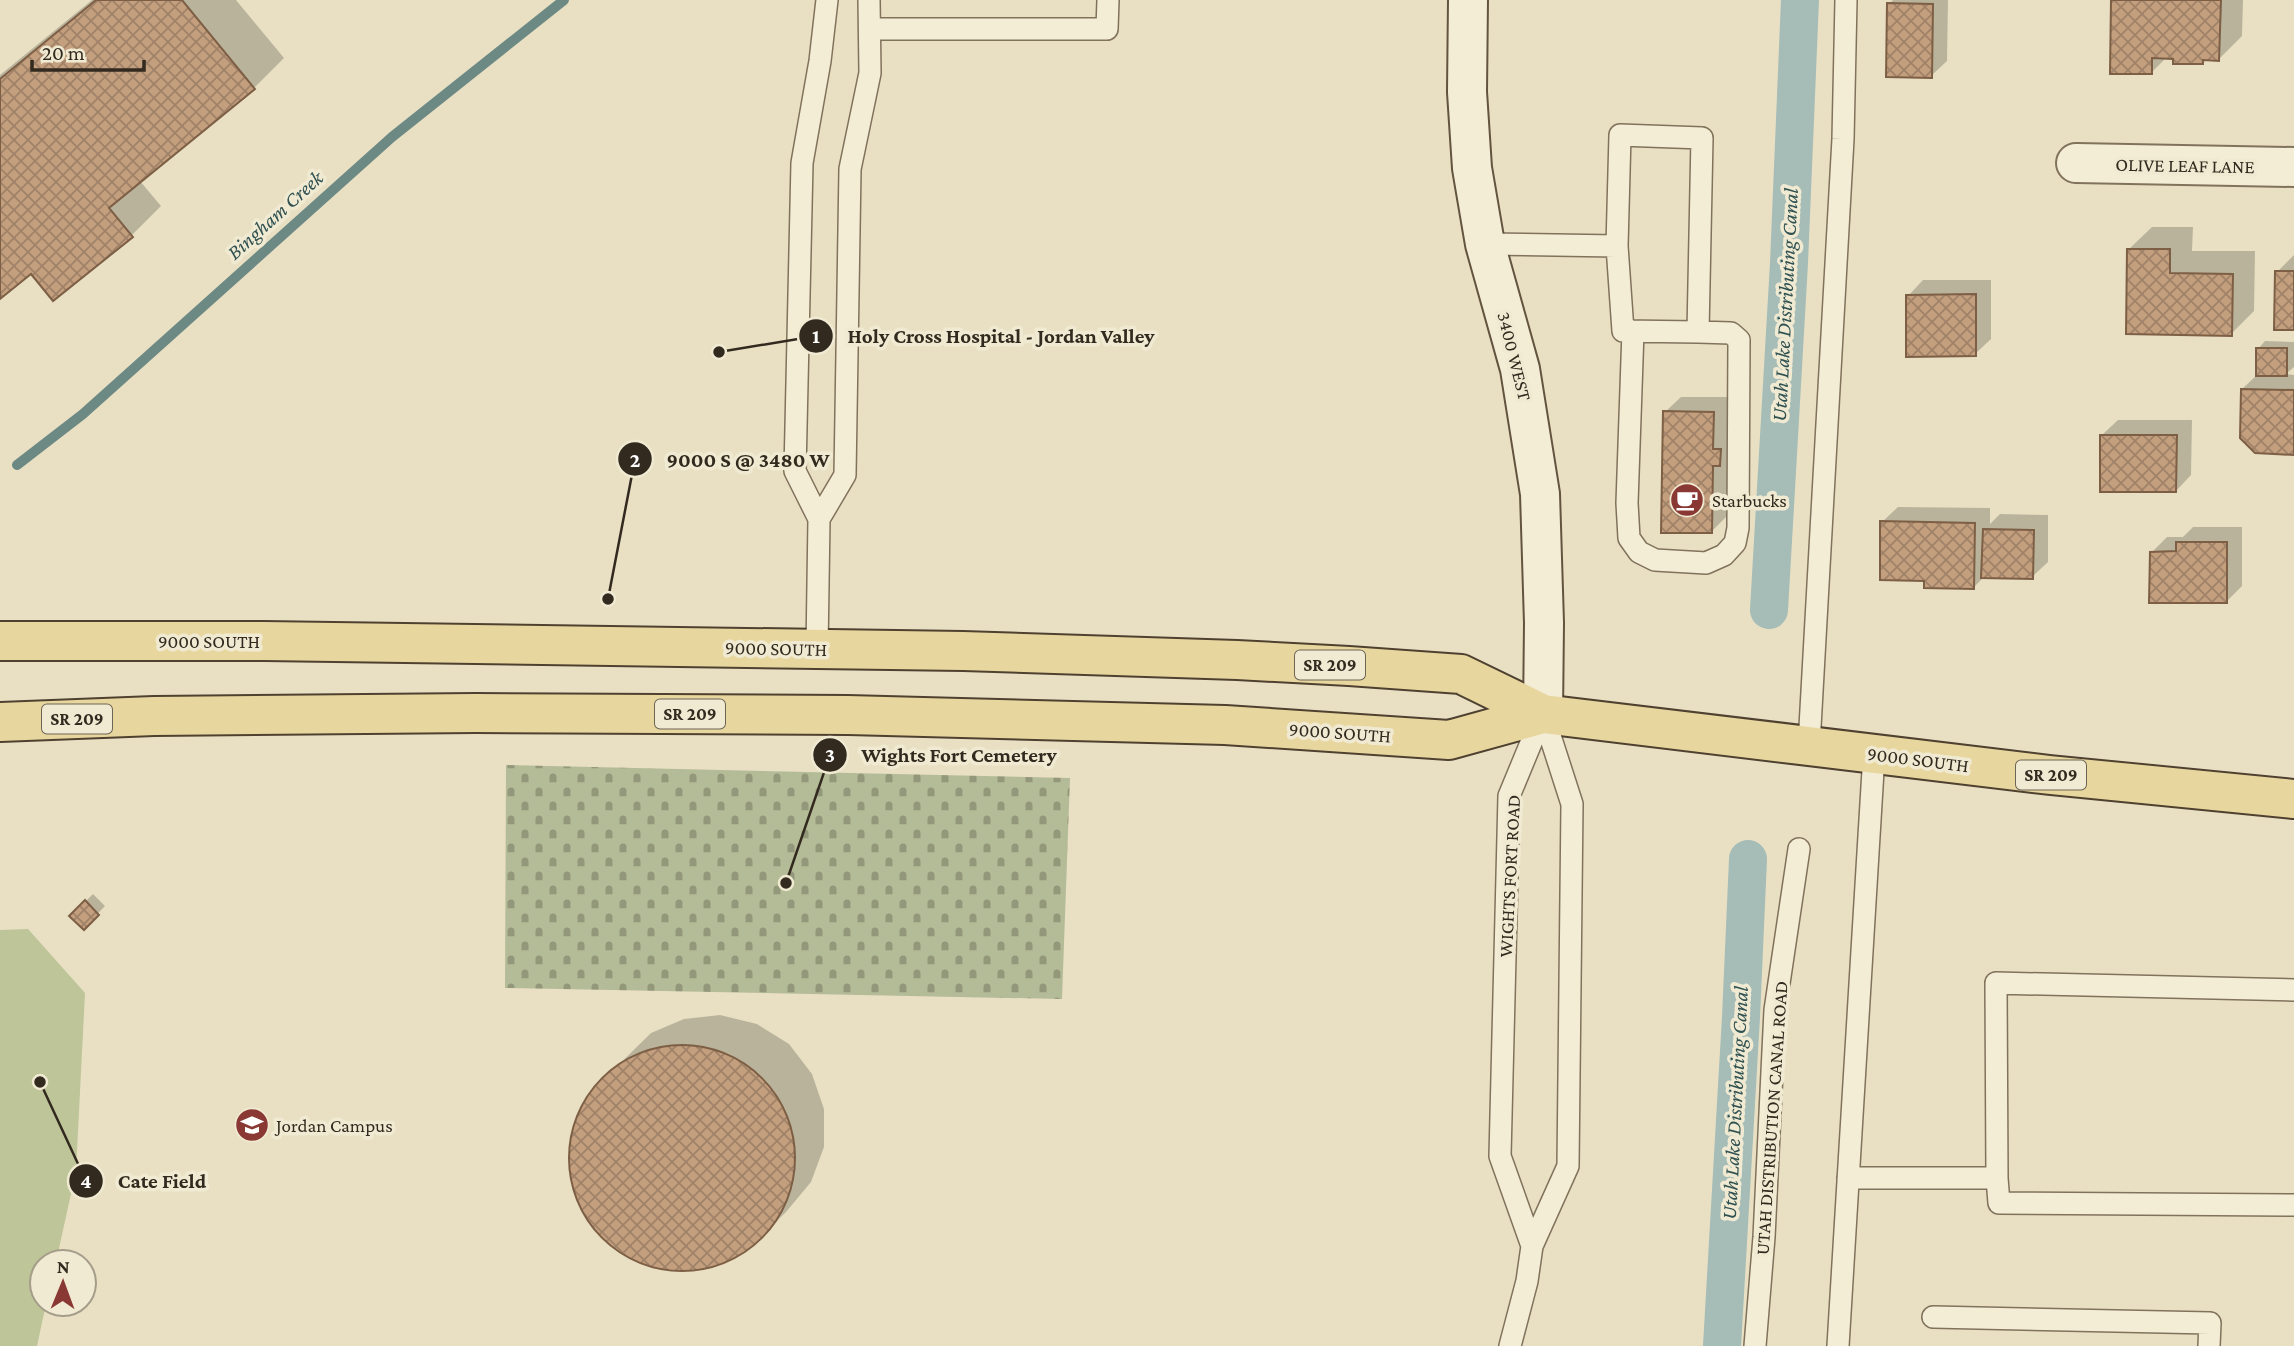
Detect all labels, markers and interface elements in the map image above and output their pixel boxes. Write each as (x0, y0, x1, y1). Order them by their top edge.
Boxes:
scale bar (32, 28, 144, 72)
text: 20 m (42, 41, 85, 65)
street label: OLIVE LEAF LANE (2115, 154, 2255, 177)
water label: Bingham Creek (222, 165, 329, 264)
water label: Utah Lake Distributing Canal (1767, 187, 1803, 422)
street label: 3400 WEST (1493, 310, 1536, 403)
callout: Holy Cross Hospital - Jordan Valley (798, 315, 1168, 357)
text: 1 (812, 324, 820, 348)
text: Holy Cross Hospital - Jordan Valley (847, 324, 1155, 348)
callout: 9000 S @ 3480 W (617, 438, 843, 480)
text: 2 (630, 448, 641, 472)
text: 9000 S @ 3480 W (667, 448, 830, 472)
cafe icon: Starbucks (1668, 481, 1706, 519)
place label: Starbucks (1712, 490, 1787, 511)
street label: 9000 SOUTH (158, 631, 260, 652)
street label: 9000 SOUTH (725, 637, 827, 660)
road number: SR 209 (1295, 650, 1365, 680)
road number: SR 209 (655, 700, 725, 728)
road number: SR 209 (42, 704, 112, 734)
street label: 9000 SOUTH (1288, 718, 1392, 747)
callout: Wights Fort Cemetery (812, 734, 1071, 776)
text: 3 (825, 743, 835, 767)
text: Wights Fort Cemetery (860, 743, 1057, 767)
street label: 9000 SOUTH (1866, 743, 1970, 776)
road number: SR 209 (2016, 760, 2086, 790)
street label: WIGHTS FORT ROAD (1495, 794, 1524, 958)
street label: UTAH DISTRIBUTION CANAL ROAD (1751, 980, 1792, 1256)
water label: Utah Lake Distributing Canal (1717, 985, 1753, 1220)
school or university icon: Jordan Campus (233, 1106, 271, 1144)
place label: Jordan Campus (274, 1115, 393, 1136)
callout: Cate Field (69, 1160, 220, 1202)
text: 4 (80, 1169, 92, 1193)
text: Cate Field (118, 1169, 207, 1193)
north arrow (28, 1248, 98, 1318)
text: N (57, 1256, 70, 1277)

